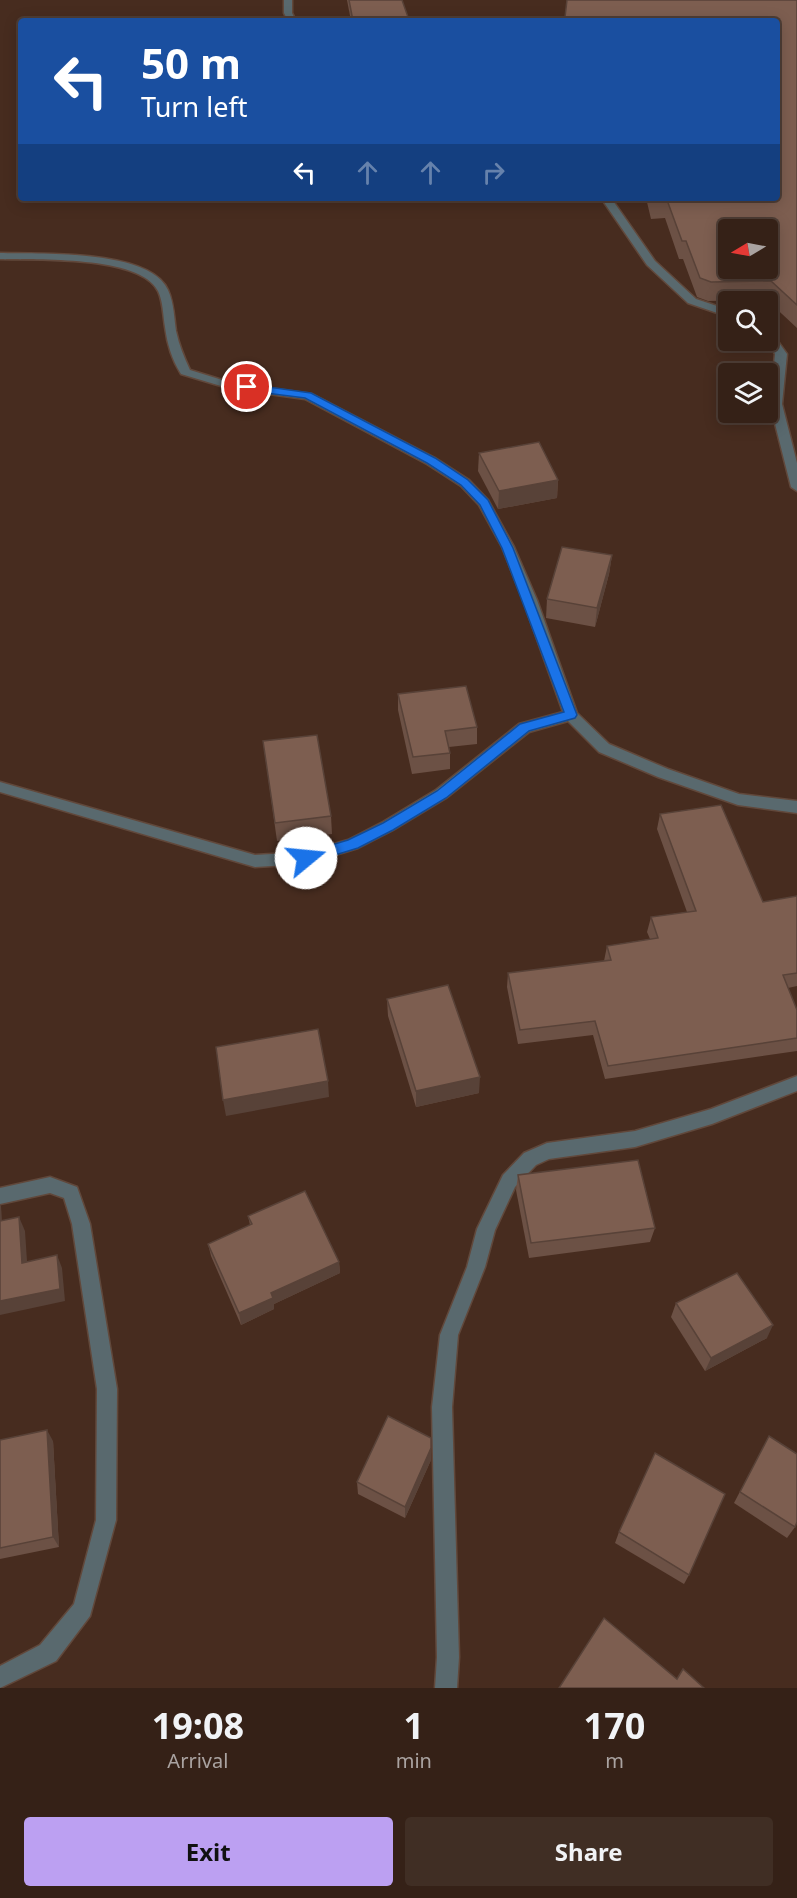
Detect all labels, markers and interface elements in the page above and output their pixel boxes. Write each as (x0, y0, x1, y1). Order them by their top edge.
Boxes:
text: 50 m (141, 34, 241, 91)
icon: left (42, 42, 120, 120)
text: Turn left (141, 88, 247, 125)
icon: left (288, 156, 321, 189)
icon: ahead (351, 156, 384, 189)
icon: ahead (414, 156, 447, 189)
icon: right (477, 156, 510, 189)
north arrow (718, 219, 778, 279)
map controls (718, 219, 778, 423)
button: search (718, 291, 778, 351)
pin (221, 361, 272, 412)
button: layers (718, 363, 778, 423)
icon: arrive (230, 370, 263, 403)
position arrow (274, 826, 338, 890)
text: 19:08 (152, 1701, 244, 1750)
text: 1 (404, 1701, 424, 1750)
text: 170 (584, 1701, 645, 1750)
text: Arrival (167, 1747, 228, 1774)
text: min (396, 1747, 432, 1774)
text: m (605, 1747, 624, 1774)
button: Exit (24, 1817, 393, 1886)
button: Share (405, 1817, 773, 1886)

